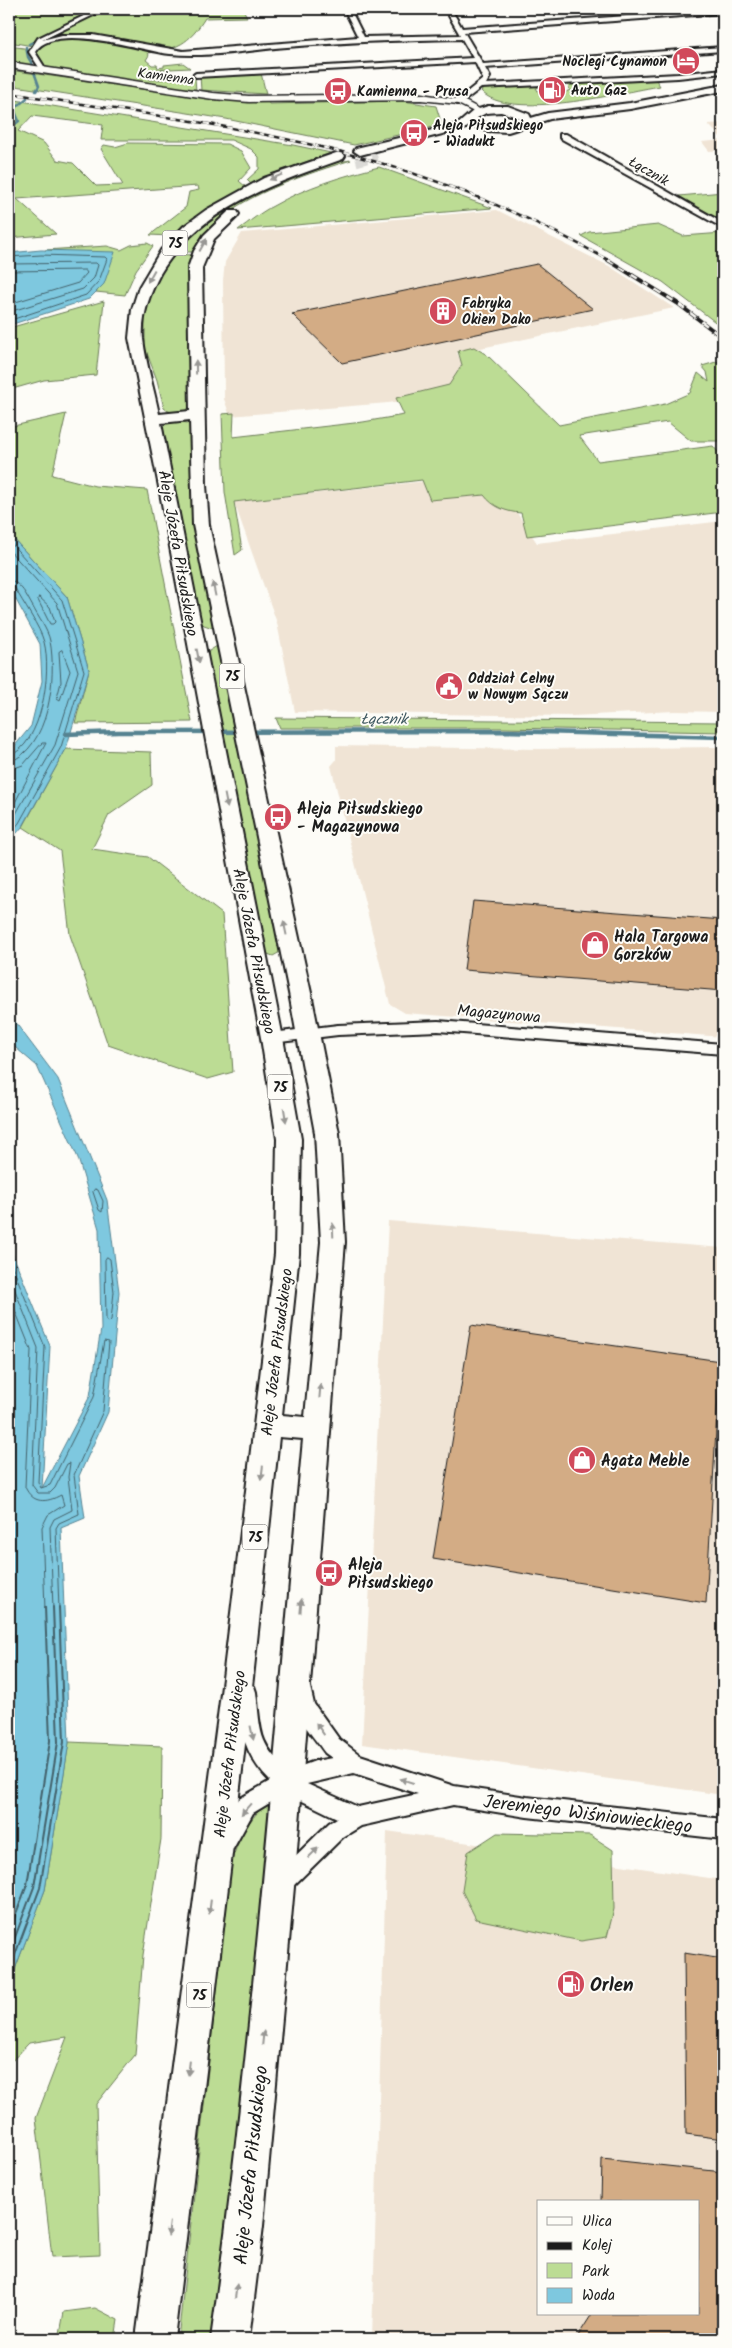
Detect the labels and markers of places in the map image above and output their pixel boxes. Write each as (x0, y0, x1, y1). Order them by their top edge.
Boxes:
hotel icon: Noclegi Cynamon (671, 46, 701, 76)
place label: Noclegi Cynamon (562, 51, 667, 73)
fuel station icon: Auto Gaz (537, 75, 567, 105)
bus stop icon: Kamienna - Prusa (323, 76, 353, 106)
place label: Auto Gaz (571, 80, 627, 102)
place label: Kamienna - Prusa (357, 81, 469, 103)
place label: Aleja Piłsudskiego - Wiadukt (433, 115, 544, 153)
bus stop icon: Aleja Piłsudskiego - Wiadukt (399, 118, 429, 148)
place label: Fabryka Okien Dako (462, 293, 532, 331)
building icon: Fabryka Okien Dako (428, 296, 458, 326)
place label: Oddział Celny w Nowym Sączu (468, 668, 568, 706)
public building icon: Oddział Celny w Nowym Sączu (434, 671, 464, 701)
place label: Aleja Piłsudskiego - Magazynowa (297, 797, 423, 840)
bus stop icon: Aleja Piłsudskiego - Magazynowa (263, 802, 293, 832)
place label: Hala Targowa Gorzków (614, 925, 708, 968)
shop icon: Hala Targowa Gorzków (580, 930, 610, 960)
shop icon: Agata Meble (567, 1445, 597, 1475)
place label: Agata Meble (601, 1449, 690, 1474)
place label: Aleja Piłsudskiego (348, 1553, 433, 1596)
bus stop icon: Aleja Piłsudskiego (314, 1558, 344, 1588)
fuel station icon: Orlen (556, 1969, 586, 1999)
place label: Orlen (590, 1971, 634, 2001)

